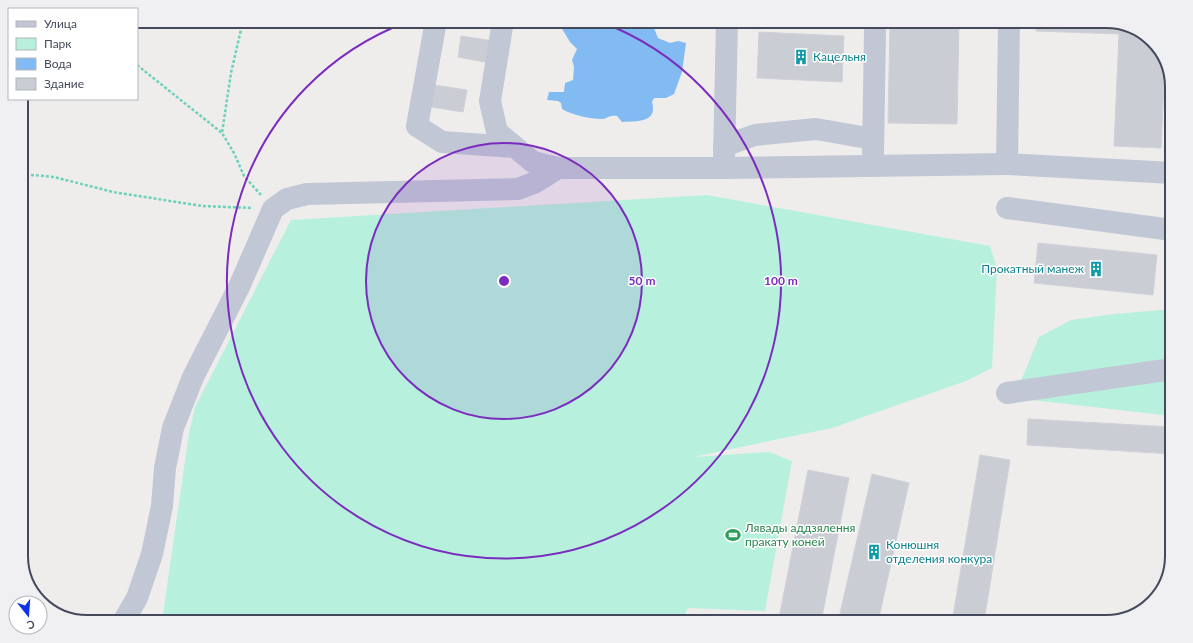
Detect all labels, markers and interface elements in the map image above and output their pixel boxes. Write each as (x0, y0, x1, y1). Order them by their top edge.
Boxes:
legend (8, 8, 138, 100)
text: Улица (44, 16, 77, 31)
text: Парк (44, 36, 72, 51)
building icon: Кацельня (792, 48, 810, 66)
place label: Кацельня (813, 49, 866, 64)
text: Вода (44, 56, 72, 71)
text: Здание (44, 76, 84, 91)
building icon: Прокатный манеж (1087, 260, 1105, 278)
place label: Прокатный манеж (981, 261, 1085, 276)
text: 50 m (629, 273, 655, 288)
text: 100 m (764, 273, 798, 288)
centre of rings (497, 274, 511, 288)
place label: Лявады аддзялення пракату коней (744, 520, 855, 549)
sports icon: Лявады аддзялення пракату коней (724, 526, 742, 544)
place label: Конюшня отделения конкура (886, 537, 992, 566)
building icon: Конюшня отделения конкура (865, 543, 883, 561)
north arrow (8, 595, 48, 635)
text: С (25, 618, 36, 633)

